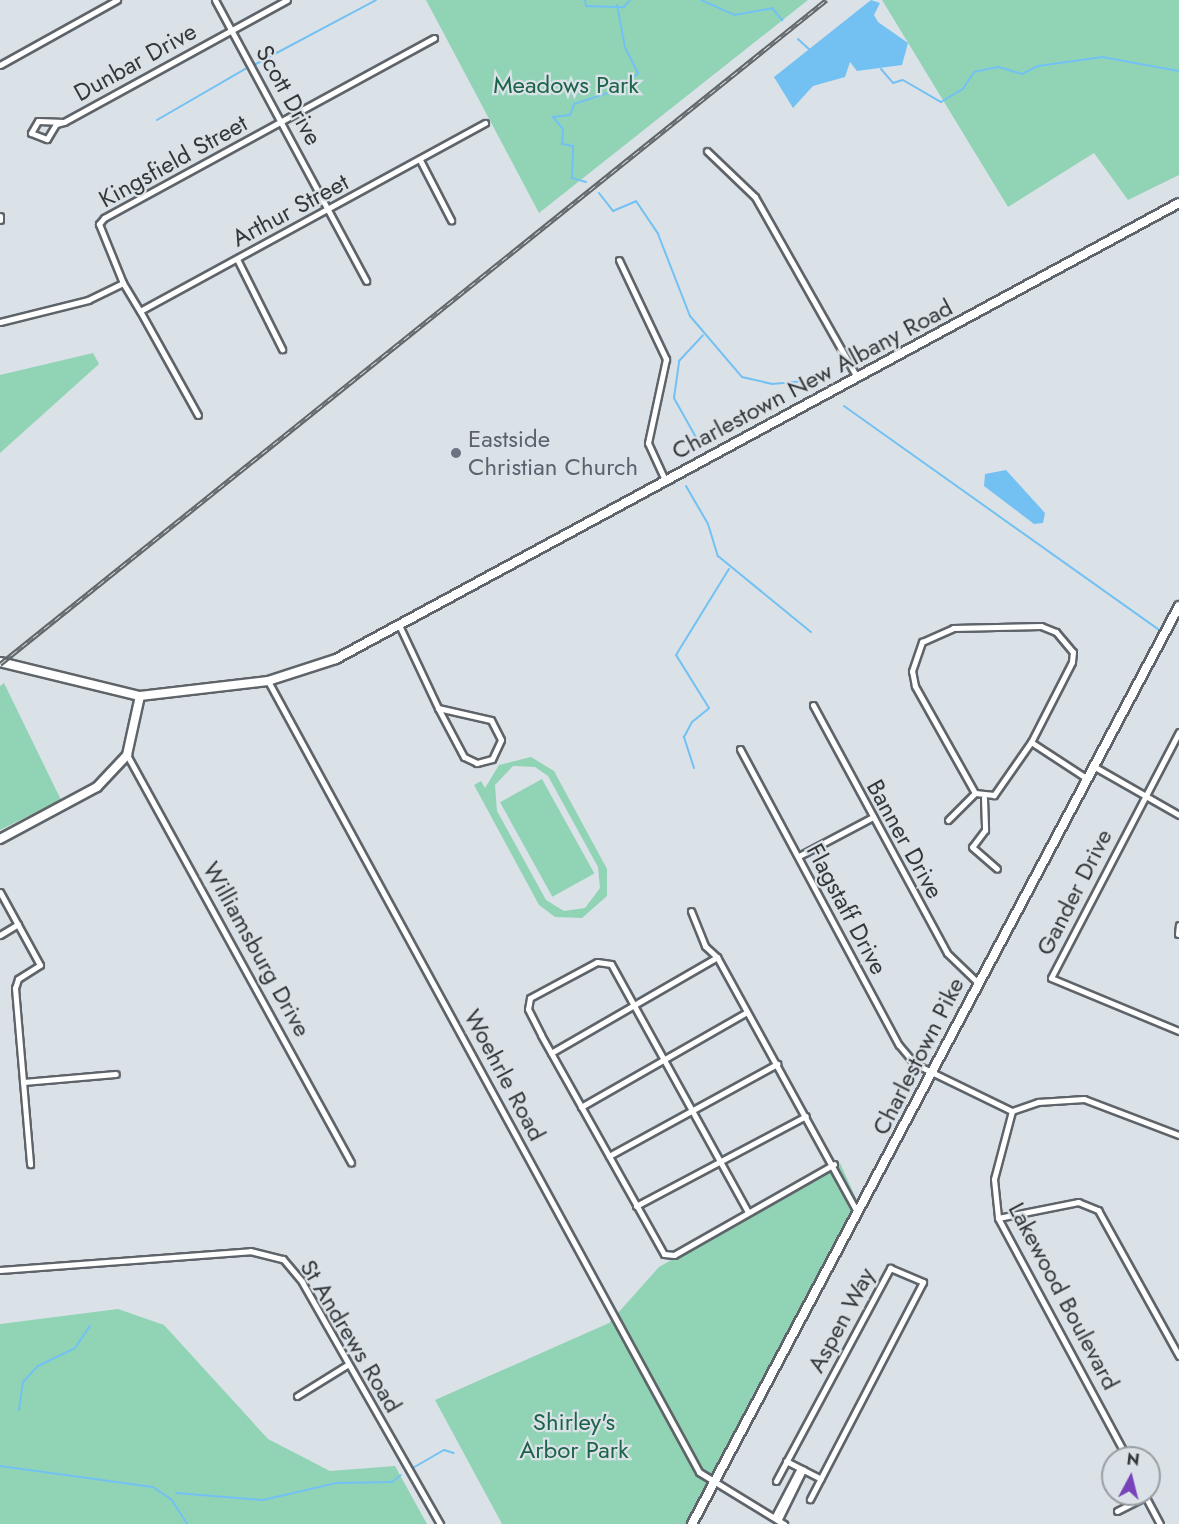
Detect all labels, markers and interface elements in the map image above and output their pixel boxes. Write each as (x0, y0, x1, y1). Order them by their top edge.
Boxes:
street label: Dunbar Drive (69, 17, 201, 107)
street label: Scott Drive (250, 40, 328, 150)
park label: Meadows Park (493, 71, 639, 99)
street label: Kingsfield Street (94, 108, 252, 214)
street label: Arthur Street (227, 167, 353, 253)
street label: Charlestown New Albany Road (667, 293, 957, 465)
place label: Eastside Christian Church (468, 425, 638, 481)
marker: Eastside Christian Church (449, 446, 463, 460)
street label: Banner Drive (861, 775, 949, 903)
street label: Gander Drive (1030, 824, 1118, 960)
street label: Flagstaff Drive (800, 839, 894, 979)
street label: Williamsburg Drive (197, 856, 317, 1042)
street label: Charlestown Pike (866, 972, 970, 1140)
street label: Woehrle Road (458, 1004, 552, 1146)
street label: Lakewood Boulevard (1002, 1197, 1126, 1395)
street label: St Andrews Road (294, 1254, 408, 1418)
street label: Aspen Way (801, 1263, 881, 1377)
park label: Shirley's Arbor Park (519, 1408, 629, 1464)
north arrow (1101, 1446, 1161, 1506)
text: N (1125, 1447, 1141, 1472)

